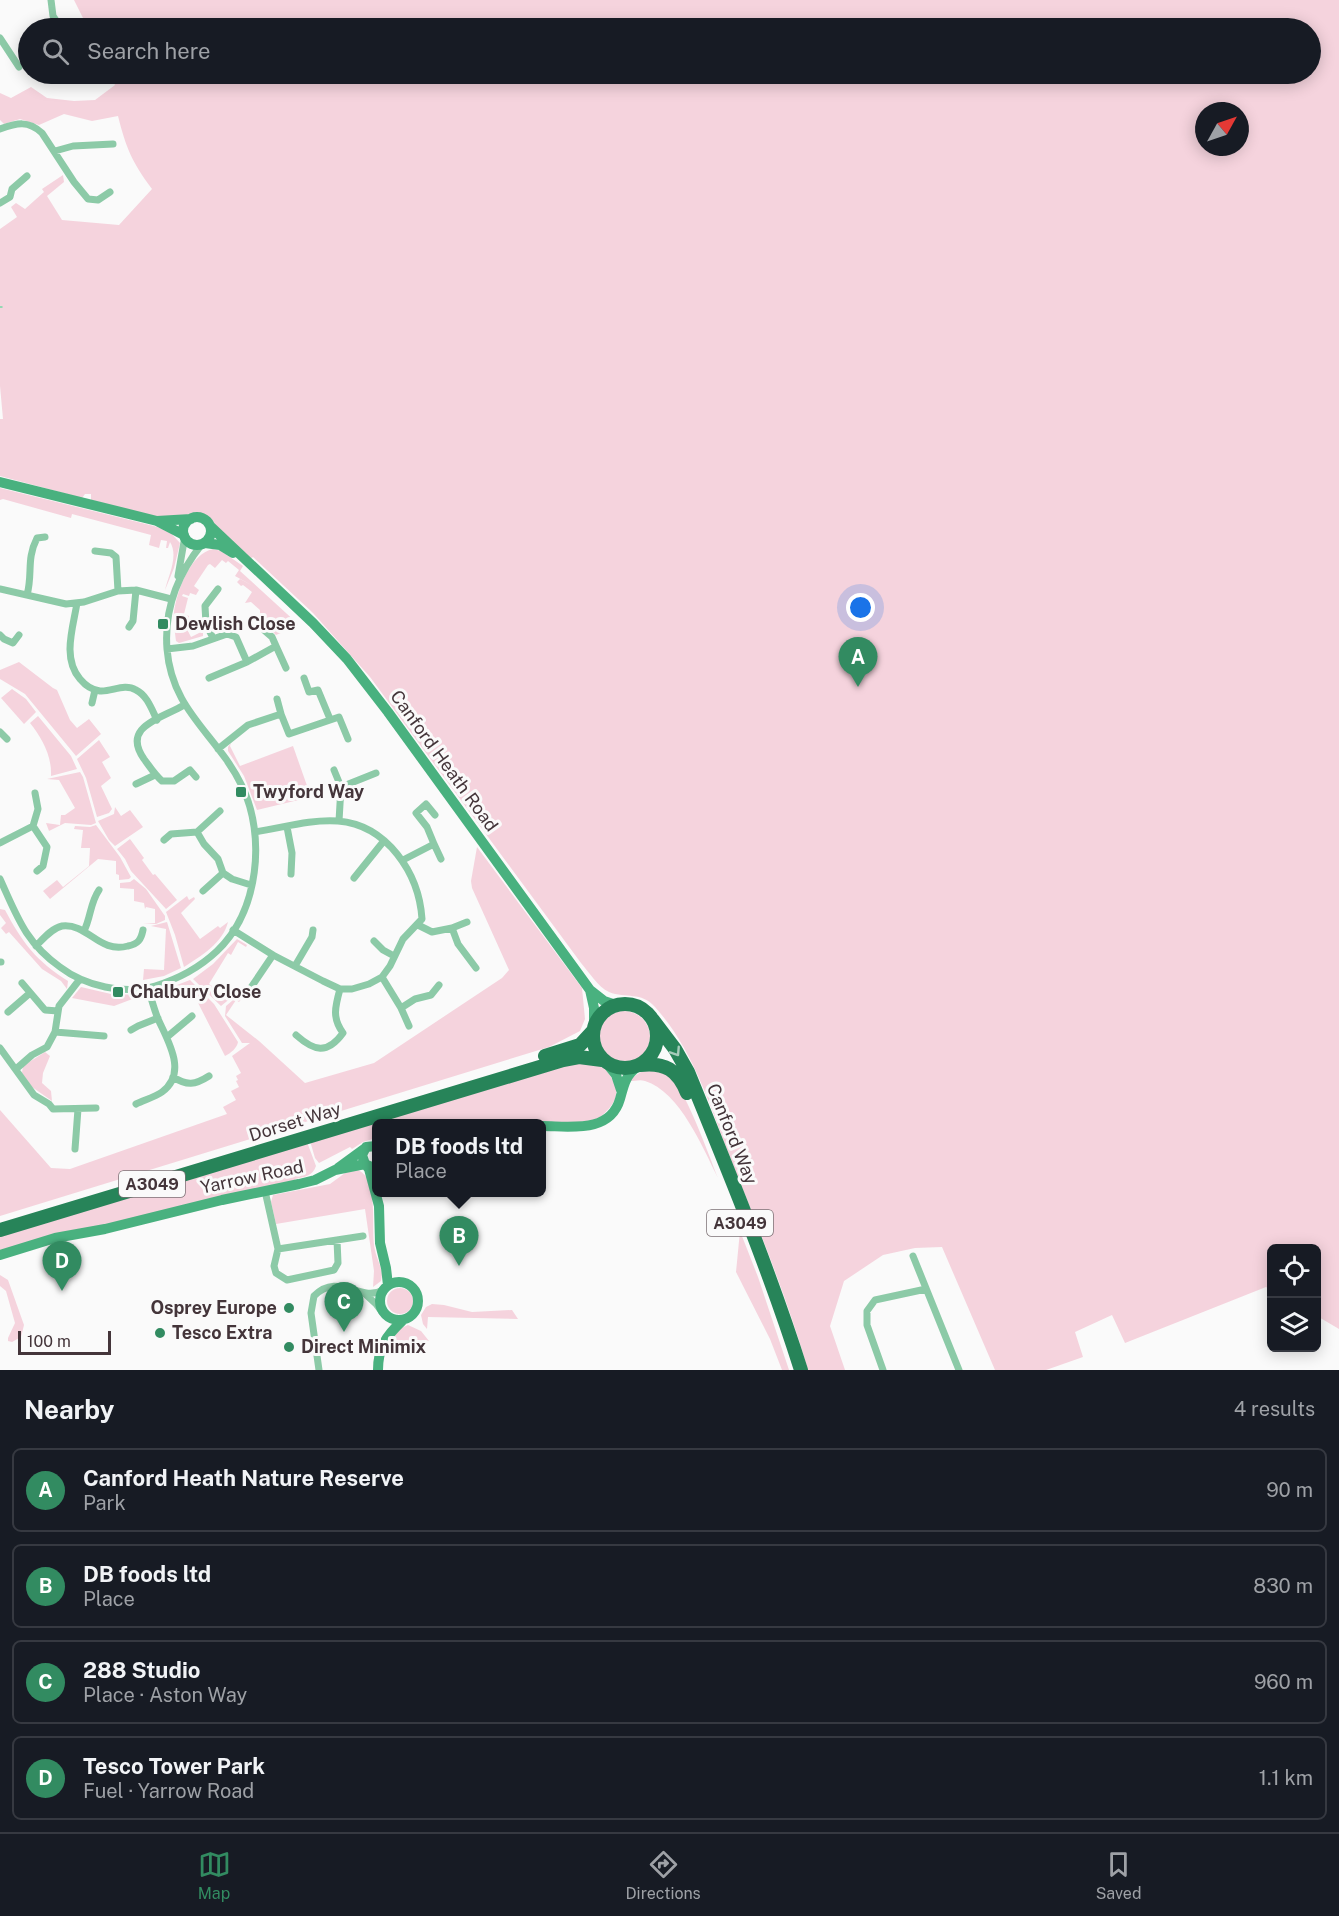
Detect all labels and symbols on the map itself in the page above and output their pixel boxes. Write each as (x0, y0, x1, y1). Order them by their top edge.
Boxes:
north arrow (1195, 102, 1249, 156)
your location (846, 593, 875, 622)
place label: Dewlish Close (175, 613, 296, 634)
marker: Dewlish Close (156, 617, 170, 631)
pin: A (838, 638, 878, 687)
street label: Canford Heath Road (386, 686, 503, 835)
place label: Twyford Way (253, 781, 364, 802)
marker: Twyford Way (234, 785, 248, 799)
place label: Chalbury Close (130, 981, 261, 1002)
marker: Chalbury Close (111, 985, 125, 999)
one-way arrow (668, 1046, 680, 1056)
street label: Canford Way (703, 1080, 762, 1188)
street label: Dorset Way (246, 1097, 344, 1145)
street label: Yarrow Road (199, 1155, 305, 1198)
road number: A3049 (119, 1171, 185, 1197)
road number: A3049 (707, 1210, 773, 1236)
pin: B (440, 1216, 478, 1266)
pin: D (42, 1242, 82, 1291)
pin: C (324, 1282, 364, 1332)
place label: Osprey Europe (150, 1297, 277, 1318)
marker: Osprey Europe (282, 1301, 296, 1315)
place label: Tesco Extra (172, 1322, 272, 1343)
marker: Tesco Extra (153, 1326, 167, 1340)
scale bar (18, 1328, 111, 1356)
place label: Direct Minimix (301, 1336, 427, 1357)
marker: Direct Minimix (282, 1340, 296, 1354)

